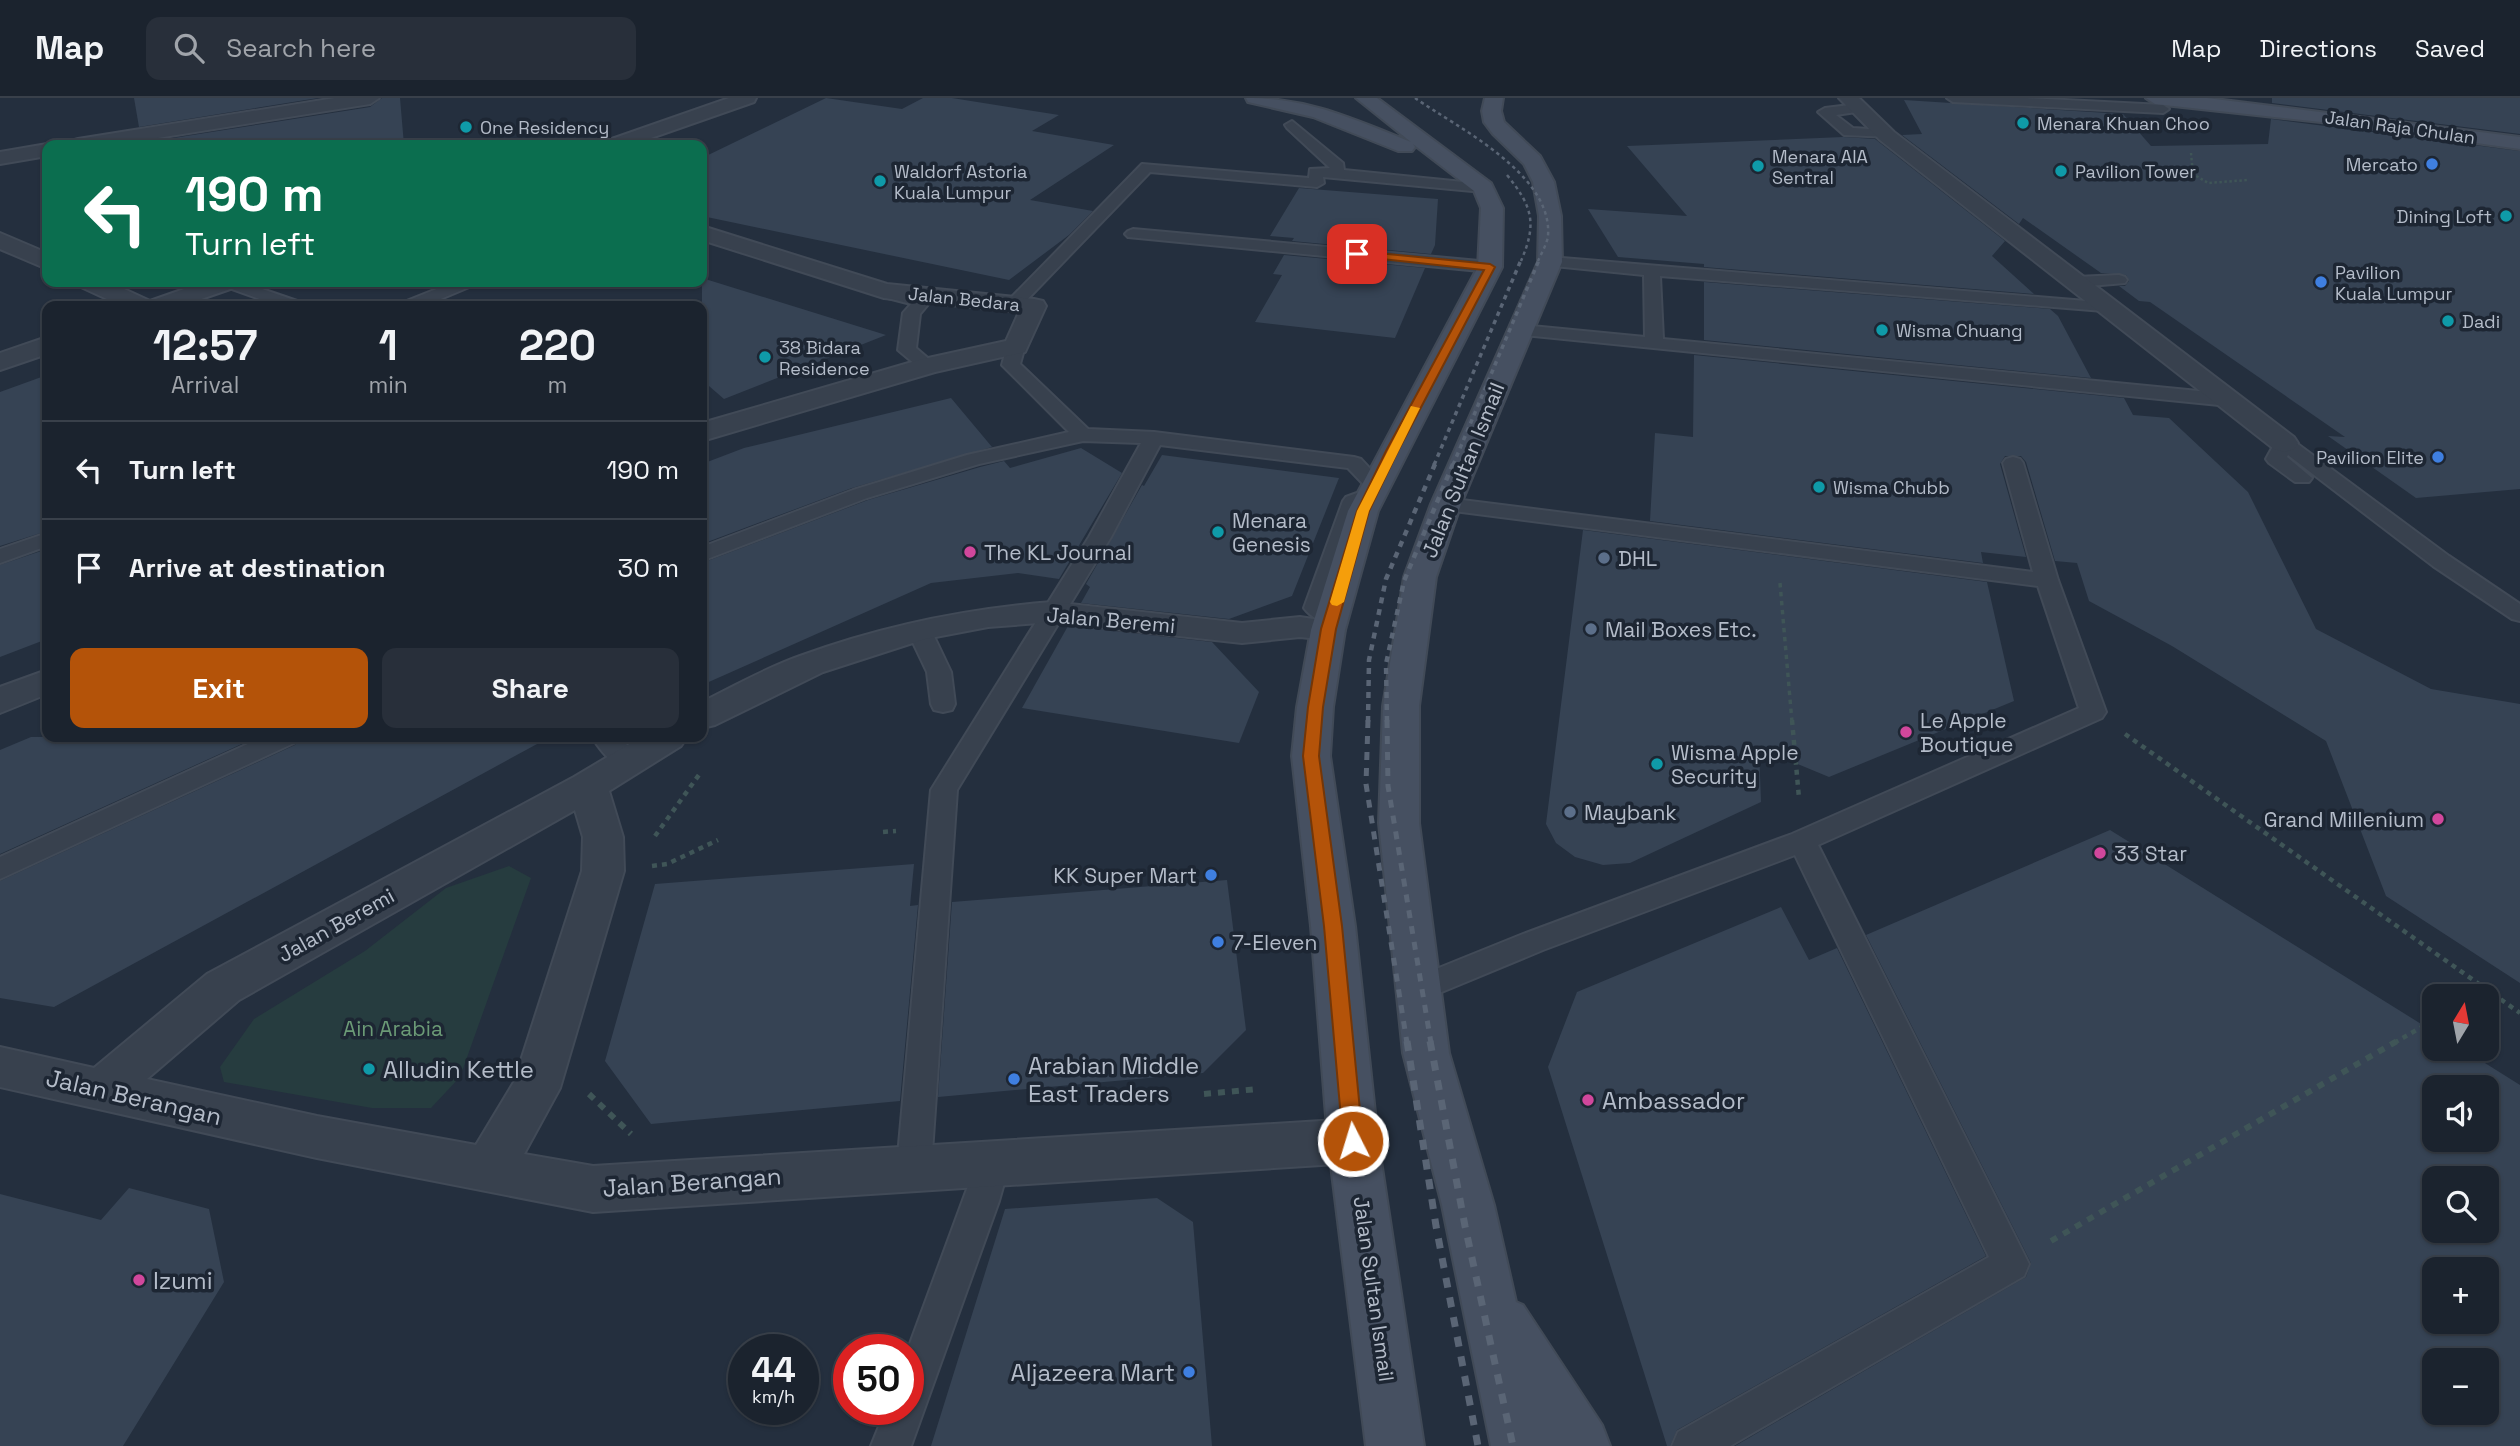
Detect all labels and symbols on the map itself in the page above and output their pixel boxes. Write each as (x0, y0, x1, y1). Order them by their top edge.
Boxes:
street label: Jalan Raja Chulan (2323, 105, 2477, 149)
place label: Menara Khuan Choo (2037, 112, 2210, 135)
marker: Menara Khuan Choo (2015, 115, 2031, 131)
place label: One Residency (480, 116, 609, 139)
marker: One Residency (458, 119, 474, 135)
place label: Menara AIA Sentral (1772, 145, 1868, 189)
place label: Mercato (2346, 153, 2418, 176)
marker: Mercato (2424, 156, 2440, 172)
marker: Menara AIA Sentral (1750, 158, 1766, 174)
place label: Waldorf Astoria Kuala Lumpur (894, 160, 1027, 204)
place label: Pavilion Tower (2075, 160, 2196, 183)
marker: Pavilion Tower (2053, 163, 2069, 179)
marker: Waldorf Astoria Kuala Lumpur (872, 173, 888, 189)
place label: Dining Loft (2397, 205, 2492, 228)
marker: Dining Loft (2498, 208, 2514, 224)
pin (1327, 224, 1387, 284)
place label: Pavilion Kuala Lumpur (2335, 261, 2452, 305)
marker: Pavilion Kuala Lumpur (2313, 274, 2329, 290)
street label: Jalan Bedara (907, 282, 1021, 316)
place label: Dadi (2462, 310, 2500, 333)
marker: Dadi (2440, 313, 2456, 329)
place label: Wisma Chuang (1896, 319, 2023, 342)
marker: Wisma Chuang (1874, 322, 1890, 338)
place label: 38 Bidara Residence (779, 336, 870, 380)
marker: 38 Bidara Residence (757, 349, 773, 365)
street label: Jalan Sultan Ismail (1415, 378, 1511, 562)
place label: Pavilion Elite (2316, 446, 2424, 469)
marker: Pavilion Elite (2430, 449, 2446, 465)
place label: Wisma Chubb (1833, 476, 1950, 499)
marker: Wisma Chubb (1811, 479, 1827, 495)
place label: Menara Genesis (1232, 507, 1311, 558)
marker: Menara Genesis (1210, 524, 1226, 540)
place label: The KL Journal (984, 539, 1132, 566)
marker: The KL Journal (962, 544, 978, 560)
place label: DHL (1618, 545, 1657, 572)
marker: DHL (1596, 550, 1612, 566)
street label: Jalan Beremi (1046, 601, 1176, 639)
place label: Mail Boxes Etc. (1605, 616, 1757, 643)
marker: Mail Boxes Etc. (1583, 621, 1599, 637)
place label: Le Apple Boutique (1920, 707, 2013, 758)
marker: Le Apple Boutique (1898, 724, 1914, 740)
place label: Wisma Apple Security (1671, 739, 1799, 790)
marker: Wisma Apple Security (1649, 756, 1665, 772)
place label: Maybank (1584, 799, 1677, 826)
marker: Maybank (1562, 804, 1578, 820)
place label: Grand Millenium (2264, 806, 2424, 833)
marker: Grand Millenium (2430, 811, 2446, 827)
place label: 33 Star (2114, 840, 2187, 867)
marker: 33 Star (2092, 845, 2108, 861)
place label: KK Super Mart (1053, 862, 1197, 889)
marker: KK Super Mart (1203, 867, 1219, 883)
street label: Jalan Beremi (273, 882, 399, 968)
place label: 7-Eleven (1232, 929, 1317, 956)
marker: 7-Eleven (1210, 934, 1226, 950)
north arrow (2422, 984, 2499, 1060)
park label: Ain Arabia (343, 1015, 443, 1042)
place label: Arabian Middle East Traders (1028, 1050, 1199, 1109)
place label: Alludin Kettle (383, 1054, 534, 1085)
marker: Alludin Kettle (361, 1061, 377, 1077)
street label: Jalan Berangan (43, 1062, 225, 1132)
marker: Arabian Middle East Traders (1006, 1071, 1022, 1087)
place label: Ambassador (1602, 1085, 1745, 1116)
marker: Ambassador (1580, 1092, 1596, 1108)
position arrow (1316, 1104, 1390, 1178)
street label: Jalan Berangan (602, 1160, 782, 1204)
street label: Jalan Sultan Ismail (1348, 1195, 1400, 1383)
place label: Izumi (153, 1265, 213, 1296)
marker: Izumi (131, 1272, 147, 1288)
speed limit sign: 50 (833, 1334, 924, 1425)
place label: Aljazeera Mart (1011, 1357, 1175, 1388)
marker: Aljazeera Mart (1181, 1364, 1197, 1380)

